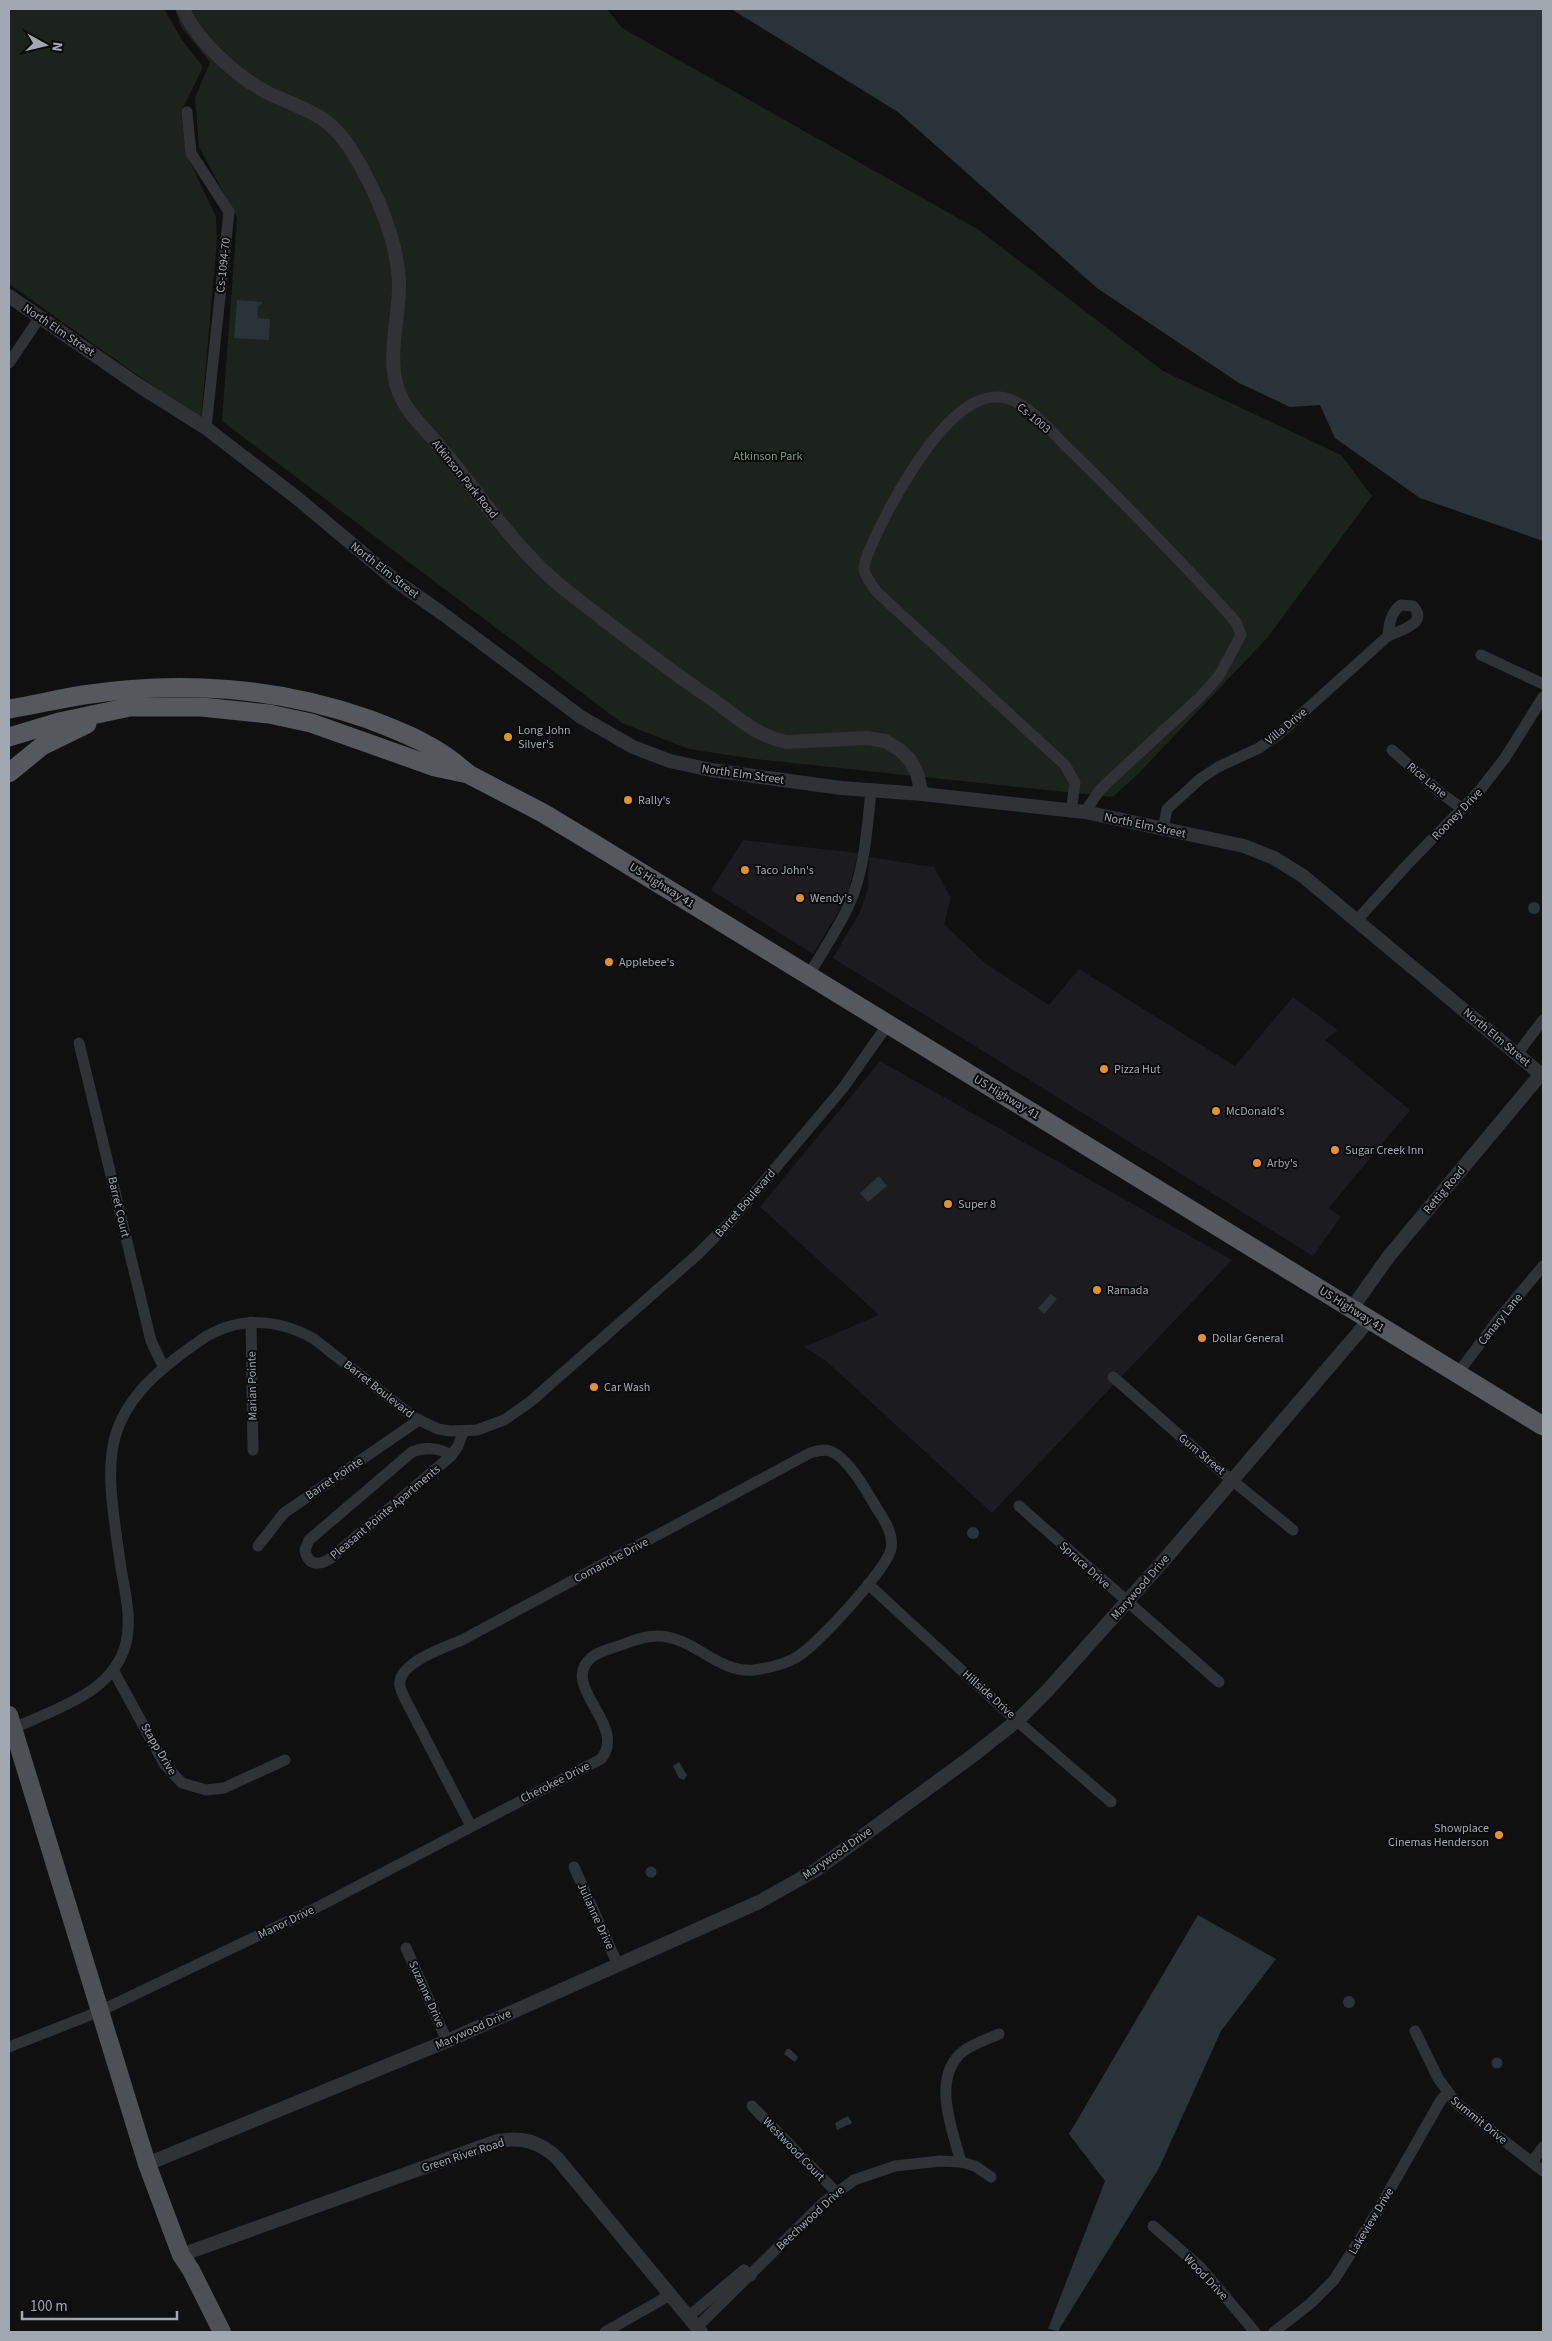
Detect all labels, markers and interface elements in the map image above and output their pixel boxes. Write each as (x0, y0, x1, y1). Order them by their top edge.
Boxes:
north arrow (20, 20, 70, 70)
text: N (46, 41, 67, 53)
street label: Cs-1094-70 (212, 237, 235, 293)
street label: North Elm Street (19, 300, 98, 361)
street label: Cs-1003 (1013, 399, 1054, 438)
street label: Atkinson Park Road (427, 436, 502, 522)
park label: Atkinson Park (734, 448, 802, 465)
street label: North Elm Street (347, 538, 423, 603)
street label: Villa Drive (1262, 704, 1311, 749)
place label: Long John Silver's (518, 722, 571, 753)
marker: Long John Silver's (502, 731, 514, 743)
street label: Rice Lane (1403, 759, 1450, 802)
street label: North Elm Street (701, 760, 785, 789)
street label: Rooney Drive (1428, 785, 1487, 844)
place label: Rally's (638, 792, 670, 809)
marker: Rally's (622, 794, 634, 806)
street label: North Elm Street (1102, 809, 1187, 842)
street label: US Highway 41 (626, 859, 698, 912)
place label: Taco John's (755, 862, 814, 879)
marker: Taco John's (739, 864, 751, 876)
place label: Wendy's (810, 890, 852, 907)
marker: Wendy's (794, 892, 806, 904)
place label: Applebee's (619, 954, 674, 971)
marker: Applebee's (603, 956, 615, 968)
street label: North Elm Street (1459, 1004, 1534, 1071)
place label: Pizza Hut (1114, 1061, 1161, 1078)
marker: Pizza Hut (1098, 1063, 1110, 1075)
street label: US Highway 41 (971, 1071, 1043, 1124)
place label: McDonald's (1226, 1103, 1284, 1120)
marker: McDonald's (1210, 1105, 1222, 1117)
place label: Sugar Creek Inn (1345, 1142, 1424, 1159)
marker: Sugar Creek Inn (1329, 1144, 1341, 1156)
place label: Arby's (1267, 1155, 1298, 1172)
marker: Arby's (1251, 1157, 1263, 1169)
street label: Rettig Road (1419, 1163, 1469, 1218)
street label: Barret Boulevard (711, 1166, 780, 1241)
street label: Barret Court (103, 1175, 134, 1239)
place label: Super 8 (958, 1196, 996, 1213)
marker: Super 8 (942, 1198, 954, 1210)
place label: Ramada (1107, 1282, 1149, 1299)
street label: US Highway 41 (1316, 1283, 1388, 1336)
marker: Ramada (1091, 1284, 1103, 1296)
street label: Canary Lane (1474, 1290, 1527, 1349)
place label: Dollar General (1212, 1330, 1283, 1347)
marker: Dollar General (1196, 1332, 1208, 1344)
street label: Marian Pointe (243, 1351, 262, 1421)
street label: Barret Boulevard (340, 1357, 417, 1422)
place label: Car Wash (604, 1379, 650, 1396)
marker: Car Wash (588, 1381, 600, 1393)
street label: Gum Street (1175, 1430, 1229, 1479)
street label: Barret Pointe (302, 1453, 366, 1504)
street label: Pleasant Pointe Apartments (327, 1461, 444, 1564)
street label: Comanche Drive (571, 1534, 652, 1587)
street label: Spruce Drive (1055, 1538, 1114, 1593)
street label: Marywood Drive (1107, 1551, 1174, 1624)
street label: Hillside Drive (958, 1666, 1019, 1723)
street label: Stapp Drive (136, 1720, 181, 1778)
street label: Cherokee Drive (518, 1758, 593, 1807)
place label: Showplace Cinemas Henderson (1388, 1820, 1489, 1851)
street label: Marywood Drive (799, 1823, 876, 1884)
marker: Showplace Cinemas Henderson (1493, 1829, 1505, 1841)
street label: Julianne Drive (573, 1880, 618, 1952)
street label: Manor Drive (255, 1902, 317, 1943)
street label: Suzanne Drive (404, 1958, 449, 2030)
street label: Marywood Drive (433, 2005, 514, 2054)
street label: Summit Drive (1447, 2092, 1511, 2148)
street label: Westwood Court (759, 2114, 829, 2185)
street label: Green River Road (420, 2134, 507, 2177)
street label: Beechwood Drive (773, 2182, 848, 2254)
street label: Lakeview Drive (1345, 2185, 1398, 2258)
street label: Wood Drive (1180, 2251, 1232, 2304)
scale bar (22, 2288, 178, 2320)
text: 100 m (30, 2296, 68, 2317)

